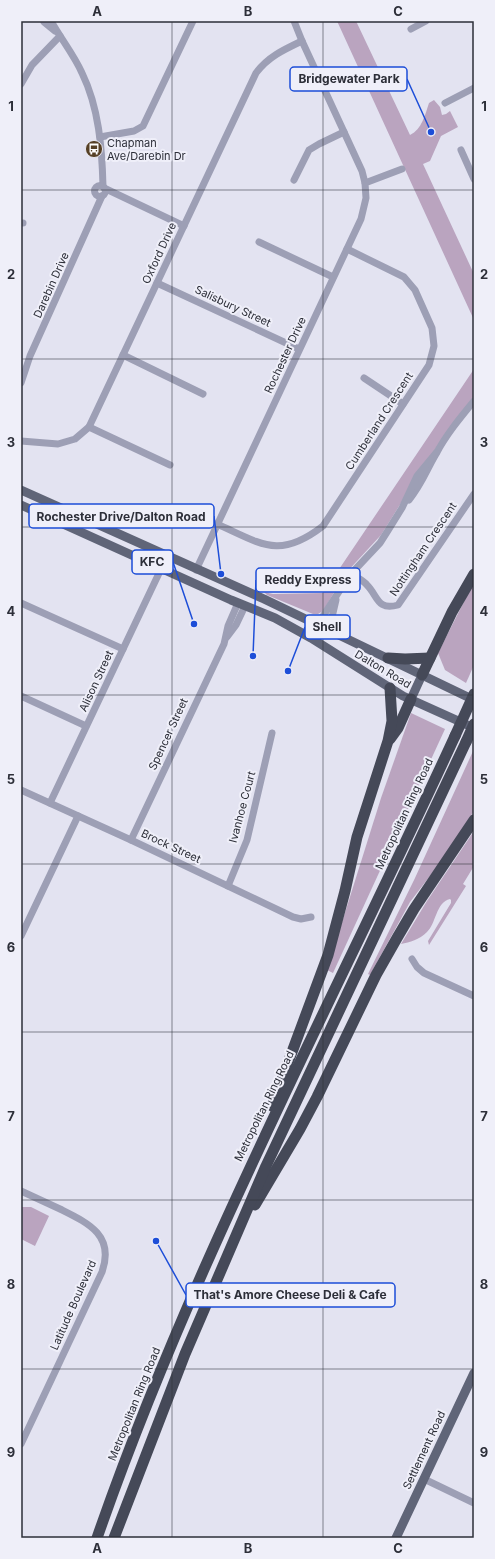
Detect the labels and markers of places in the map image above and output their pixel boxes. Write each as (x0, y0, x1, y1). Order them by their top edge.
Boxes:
callout: Bridgewater Park (290, 67, 407, 91)
place label: Chapman Ave/Darebin Dr (107, 136, 186, 163)
bus stop icon: Chapman Ave/Darebin Dr (84, 139, 104, 159)
callout: Rochester Drive/Dalton Road (29, 504, 214, 528)
callout: KFC (132, 550, 173, 574)
callout: Reddy Express (256, 568, 360, 592)
callout: Shell (305, 615, 350, 639)
callout: That's Amore Cheese Deli & Cafe (186, 1283, 395, 1307)

